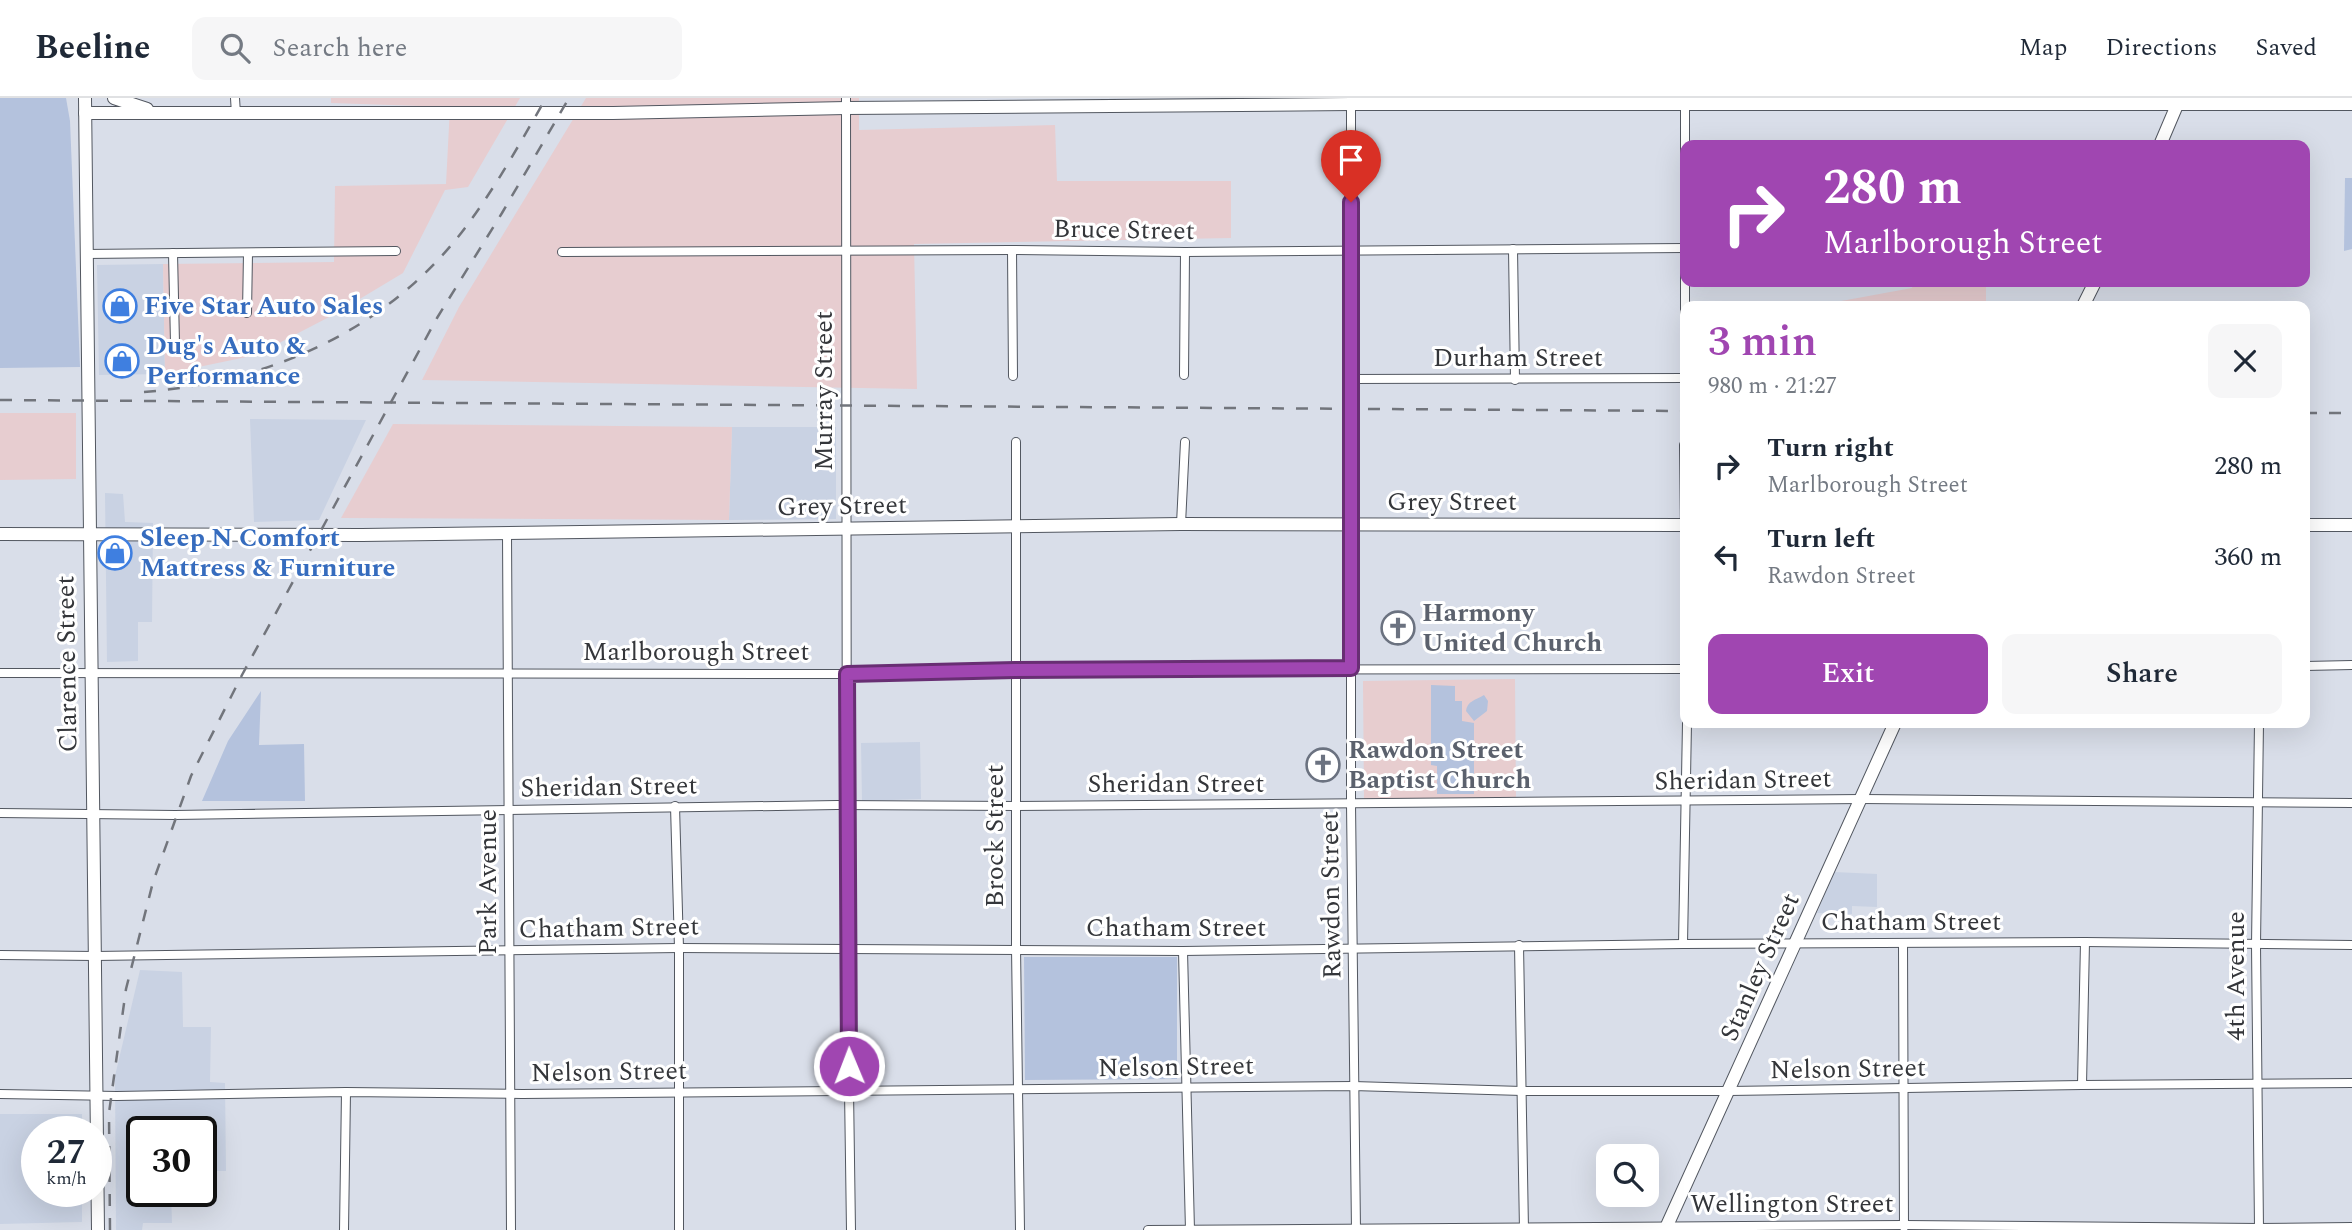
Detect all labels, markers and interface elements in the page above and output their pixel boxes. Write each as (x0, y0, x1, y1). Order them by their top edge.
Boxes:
search box (192, 17, 682, 80)
text: Beeline (35, 23, 150, 73)
text: Search here (272, 28, 407, 68)
icon: search (216, 29, 254, 67)
text: Map (2019, 30, 2067, 66)
text: Directions (2105, 30, 2217, 66)
text: Saved (2255, 30, 2317, 66)
pin (1321, 130, 1381, 202)
icon: arrive (1332, 141, 1370, 179)
text: 280 m (1823, 151, 1962, 226)
icon: right (1708, 168, 1799, 259)
street label: Bruce Street (1053, 209, 1195, 251)
text: Marlborough Street (1823, 219, 2103, 268)
place label: Five Star Auto Sales (144, 286, 383, 326)
shop icon: Five Star Auto Sales (101, 287, 139, 325)
street label: Murray Street (804, 311, 844, 471)
text: 3 min (1708, 311, 1817, 374)
button: close (2208, 324, 2282, 398)
place label: Dug's Auto & Performance (146, 326, 306, 396)
street label: Durham Street (1433, 338, 1603, 378)
shop icon: Dug's Auto & Performance (103, 342, 141, 380)
text: 980 m · 21:27 (1708, 369, 1837, 404)
text: Turn right (1767, 428, 1894, 468)
text: 280 m (2214, 446, 2282, 486)
icon: right (1708, 447, 1746, 485)
text: Marlborough Street (1767, 468, 1968, 503)
street label: Grey Street (1387, 482, 1517, 522)
street label: Grey Street (777, 485, 907, 527)
place label: Sleep N Comfort Mattress & Furniture (140, 518, 395, 588)
text: Turn left (1767, 519, 1875, 559)
shop icon: Sleep N Comfort Mattress & Furniture (96, 534, 134, 572)
text: 360 m (2214, 537, 2282, 577)
icon: left (1708, 538, 1746, 576)
text: Rawdon Street (1767, 559, 1916, 594)
street label: Clarence Street (45, 575, 89, 753)
place label: Harmony United Church (1422, 593, 1602, 663)
church icon: Harmony United Church (1379, 609, 1417, 647)
street label: Marlborough Street (582, 632, 810, 672)
button: Exit (1708, 634, 1988, 714)
button: Share (2002, 634, 2282, 714)
place label: Rawdon Street Baptist Church (1348, 730, 1531, 800)
church icon: Rawdon Street Baptist Church (1304, 746, 1342, 784)
street label: Sheridan Street (1654, 758, 1832, 802)
street label: Brock Street (975, 764, 1015, 908)
street label: Sheridan Street (1087, 764, 1265, 804)
street label: Sheridan Street (520, 765, 698, 809)
street label: Park Avenue (468, 809, 508, 955)
street label: Rawdon Street (1310, 811, 1352, 979)
street label: Stanley Street (1709, 886, 1811, 1048)
street label: Chatham Street (1821, 902, 2001, 942)
street label: Chatham Street (518, 906, 700, 950)
street label: Chatham Street (1086, 908, 1266, 948)
street label: 4th Avenue (2216, 911, 2256, 1041)
position arrow (812, 1029, 886, 1103)
street label: Nelson Street (1098, 1046, 1254, 1088)
street label: Nelson Street (1770, 1048, 1926, 1090)
street label: Nelson Street (531, 1051, 687, 1093)
speed limit sign: 30 (126, 1116, 217, 1207)
text: 27 (47, 1126, 86, 1179)
map controls (1596, 1144, 1659, 1207)
button: search (1596, 1144, 1659, 1207)
text: km/h (46, 1165, 87, 1192)
street label: Wellington Street (1690, 1184, 1894, 1224)

